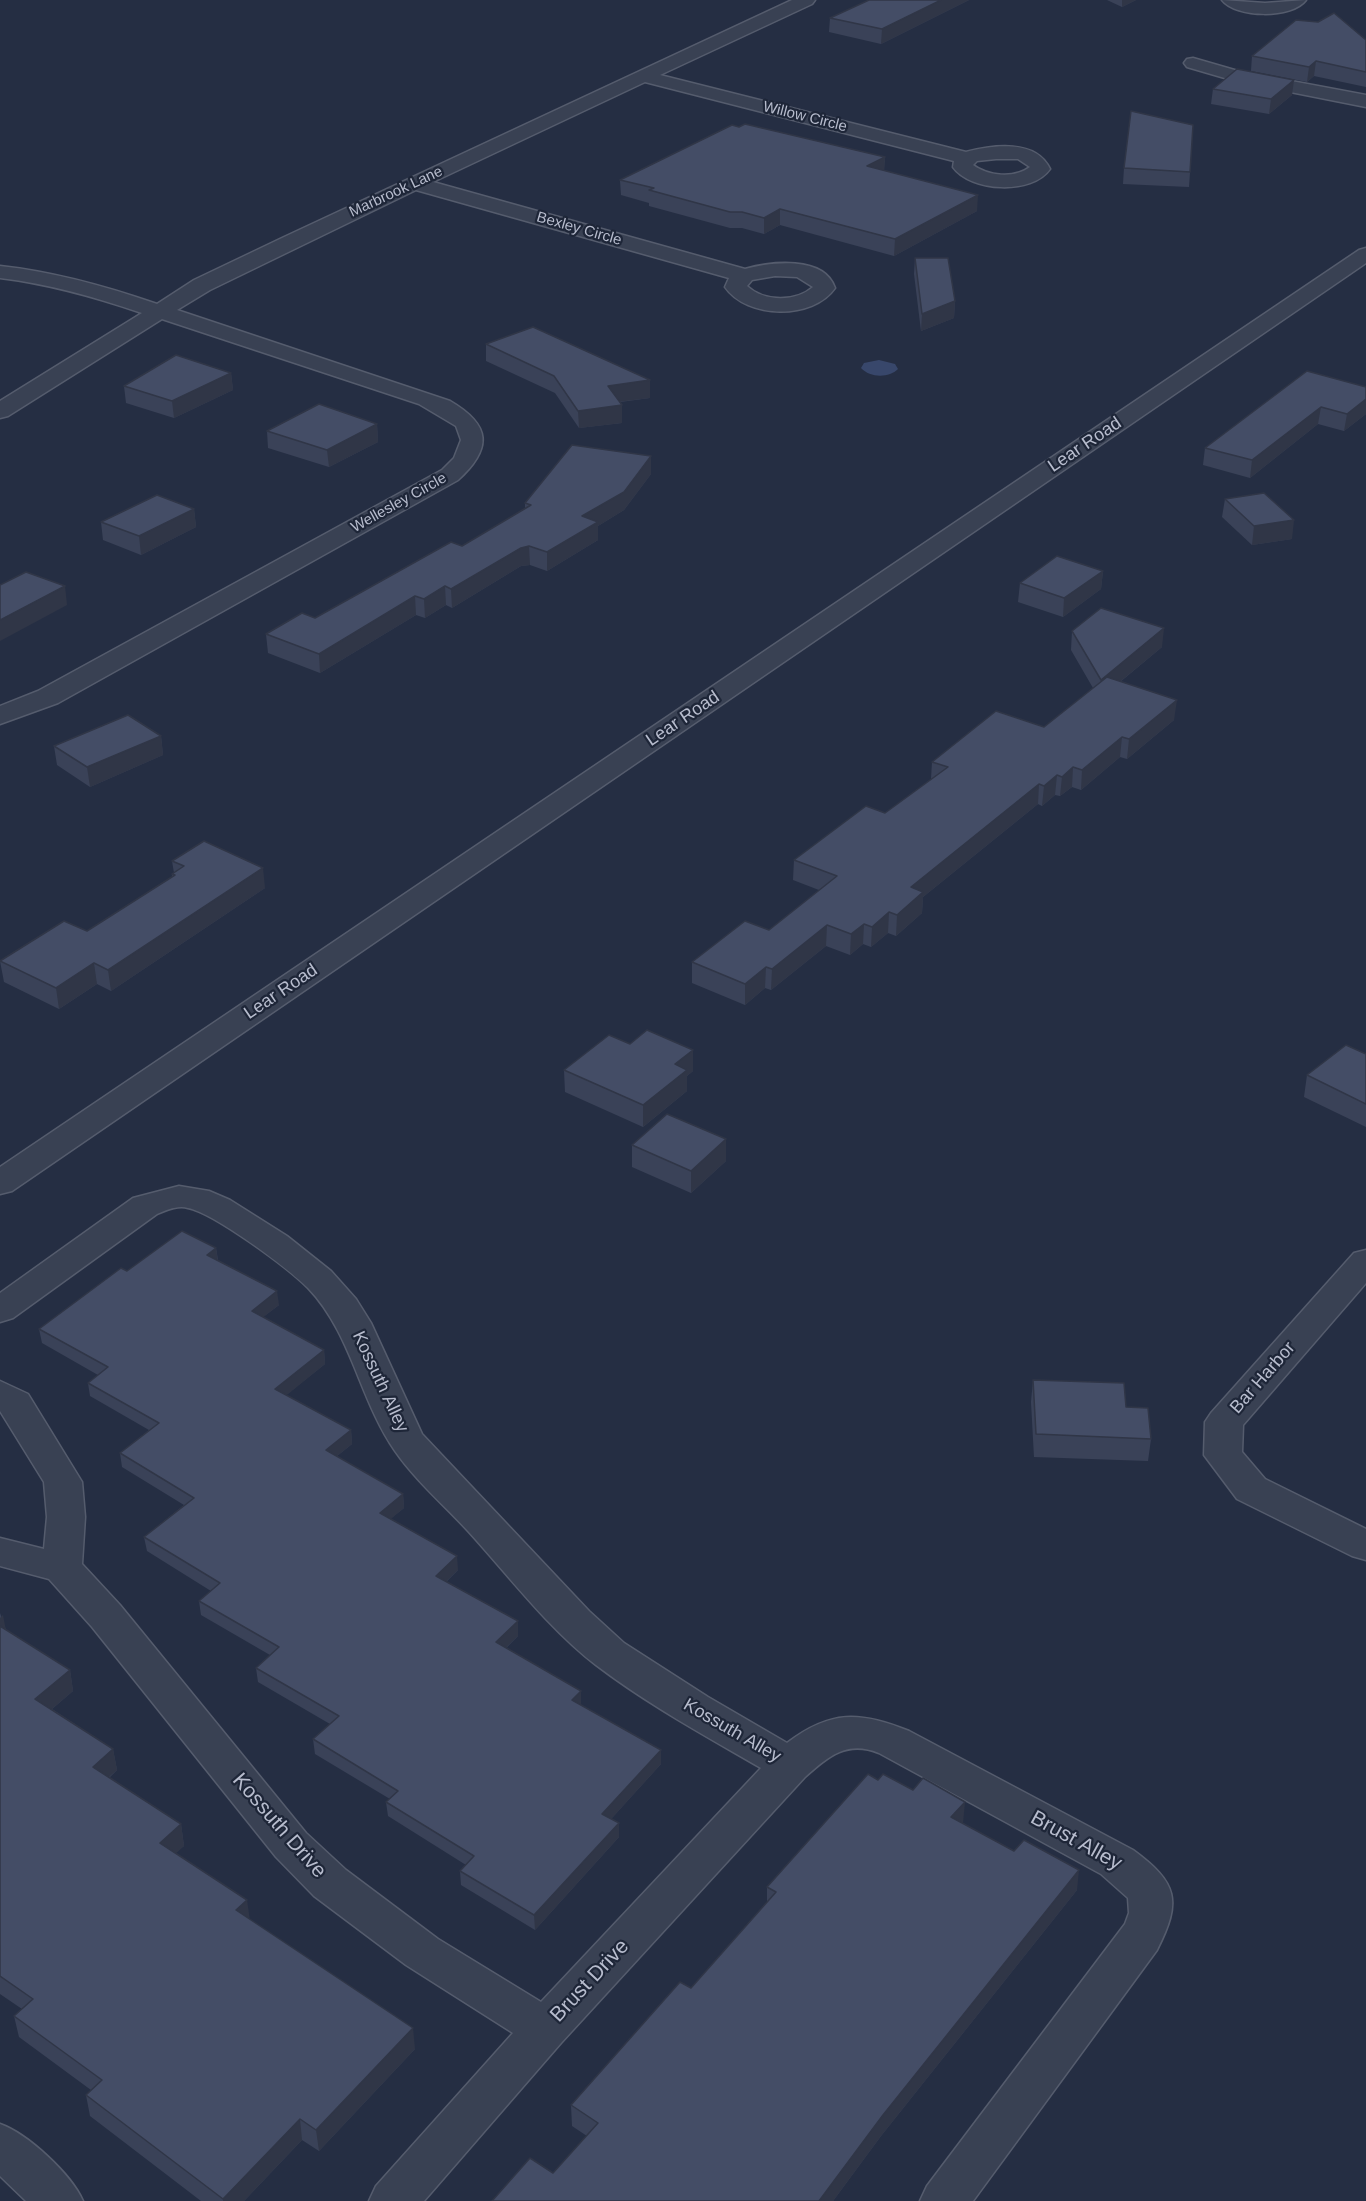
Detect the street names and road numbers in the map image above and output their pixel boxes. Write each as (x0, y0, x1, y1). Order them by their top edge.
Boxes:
street label: Willow Circle (761, 98, 849, 136)
street label: Marbrook Lane (346, 163, 446, 221)
street label: Bexley Circle (534, 208, 624, 250)
street label: Lear Road (1044, 413, 1126, 477)
street label: Wellesley Circle (348, 469, 450, 537)
street label: Lear Road (642, 687, 724, 751)
street label: Lear Road (240, 960, 322, 1024)
street label: Kossuth Alley (347, 1328, 413, 1436)
street label: Bar Harbor (1226, 1338, 1300, 1418)
street label: Kossuth Alley (679, 1694, 785, 1768)
street label: Kossuth Drive (227, 1768, 331, 1884)
street label: Brust Alley (1026, 1806, 1126, 1876)
street label: Brust Drive (545, 1934, 635, 2028)

